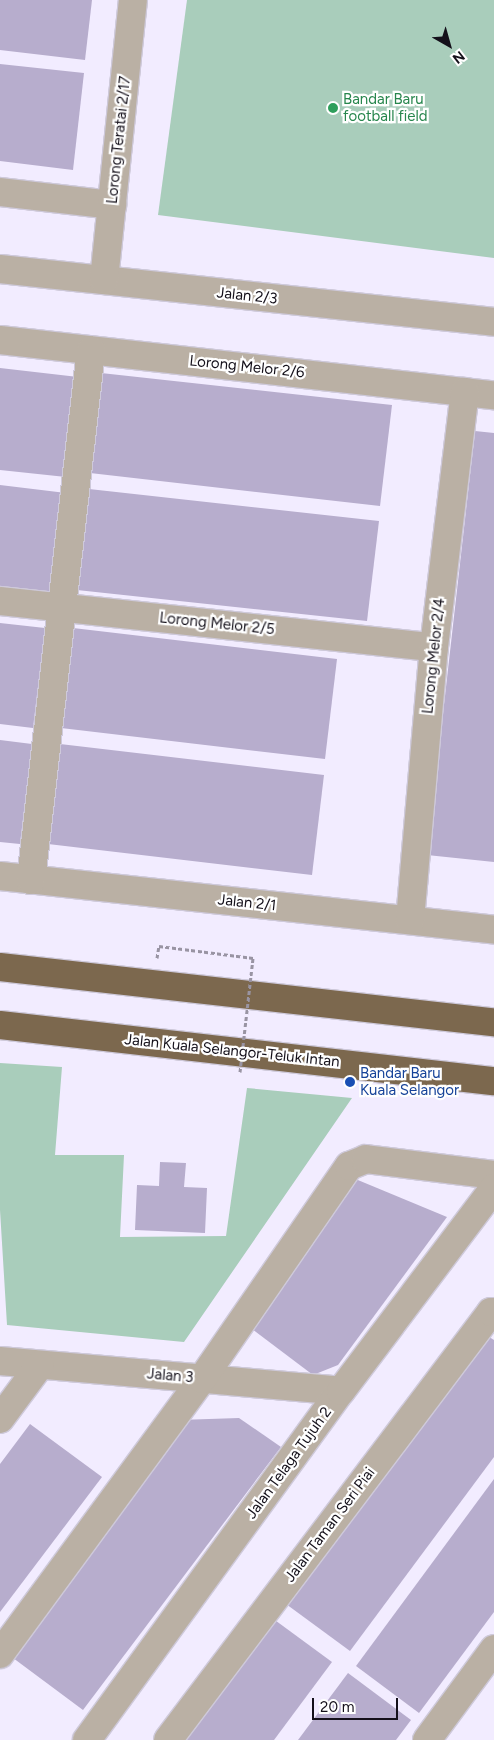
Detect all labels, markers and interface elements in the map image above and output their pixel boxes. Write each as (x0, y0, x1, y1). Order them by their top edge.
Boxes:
north arrow (424, 20, 474, 70)
text: N (449, 47, 468, 67)
street label: Lorong Teratai 2/17 (103, 75, 135, 205)
place label: Bandar Baru football field (343, 90, 428, 125)
marker: Bandar Baru football field (327, 102, 339, 114)
street label: Jalan 2/3 (216, 284, 278, 308)
street label: Lorong Melor 2/6 (189, 352, 305, 382)
street label: Lorong Melor 2/4 (419, 597, 449, 715)
street label: Lorong Melor 2/5 (159, 609, 275, 639)
street label: Jalan 2/1 (217, 891, 277, 915)
street label: Jalan Kuala Selangor-Teluk Intan (124, 1031, 340, 1071)
place label: Bandar Baru Kuala Selangor (360, 1064, 459, 1099)
marker: Bandar Baru Kuala Selangor (344, 1076, 356, 1088)
street label: Jalan 3 (146, 1365, 194, 1387)
street label: Jalan Telaga Tujuh 2 (242, 1404, 336, 1522)
street label: Jalan Taman Seri Piai (281, 1464, 379, 1586)
scale bar (314, 1688, 400, 1720)
text: 20 m (320, 1698, 354, 1716)

